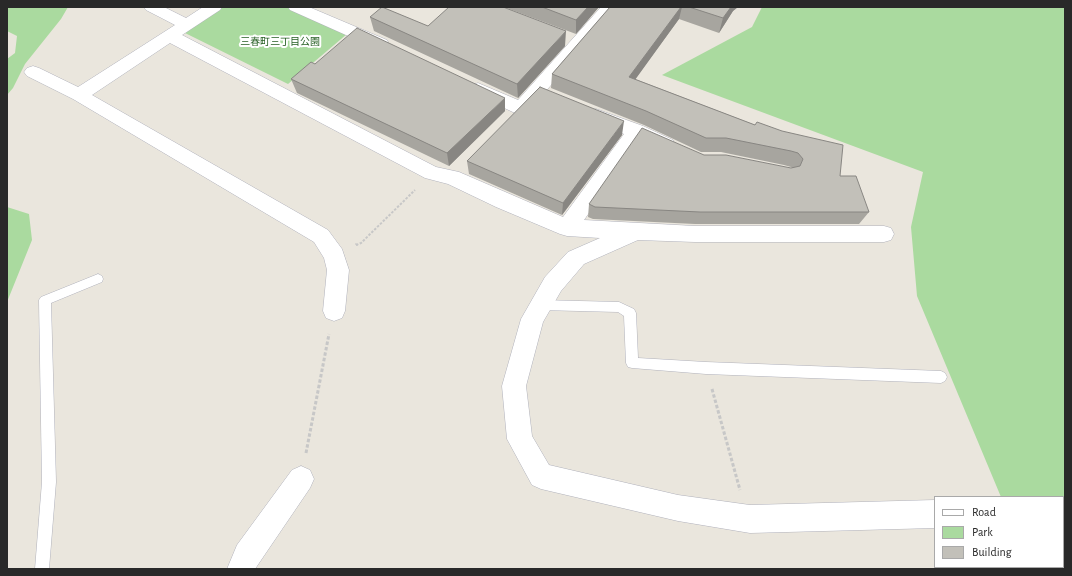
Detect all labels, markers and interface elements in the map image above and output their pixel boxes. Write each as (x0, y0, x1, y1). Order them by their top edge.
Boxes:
park label: 三春町三丁目公園 (240, 36, 320, 48)
legend (934, 496, 1064, 568)
text: Road (972, 506, 996, 518)
text: Park (972, 526, 993, 538)
text: Building (972, 546, 1012, 558)

